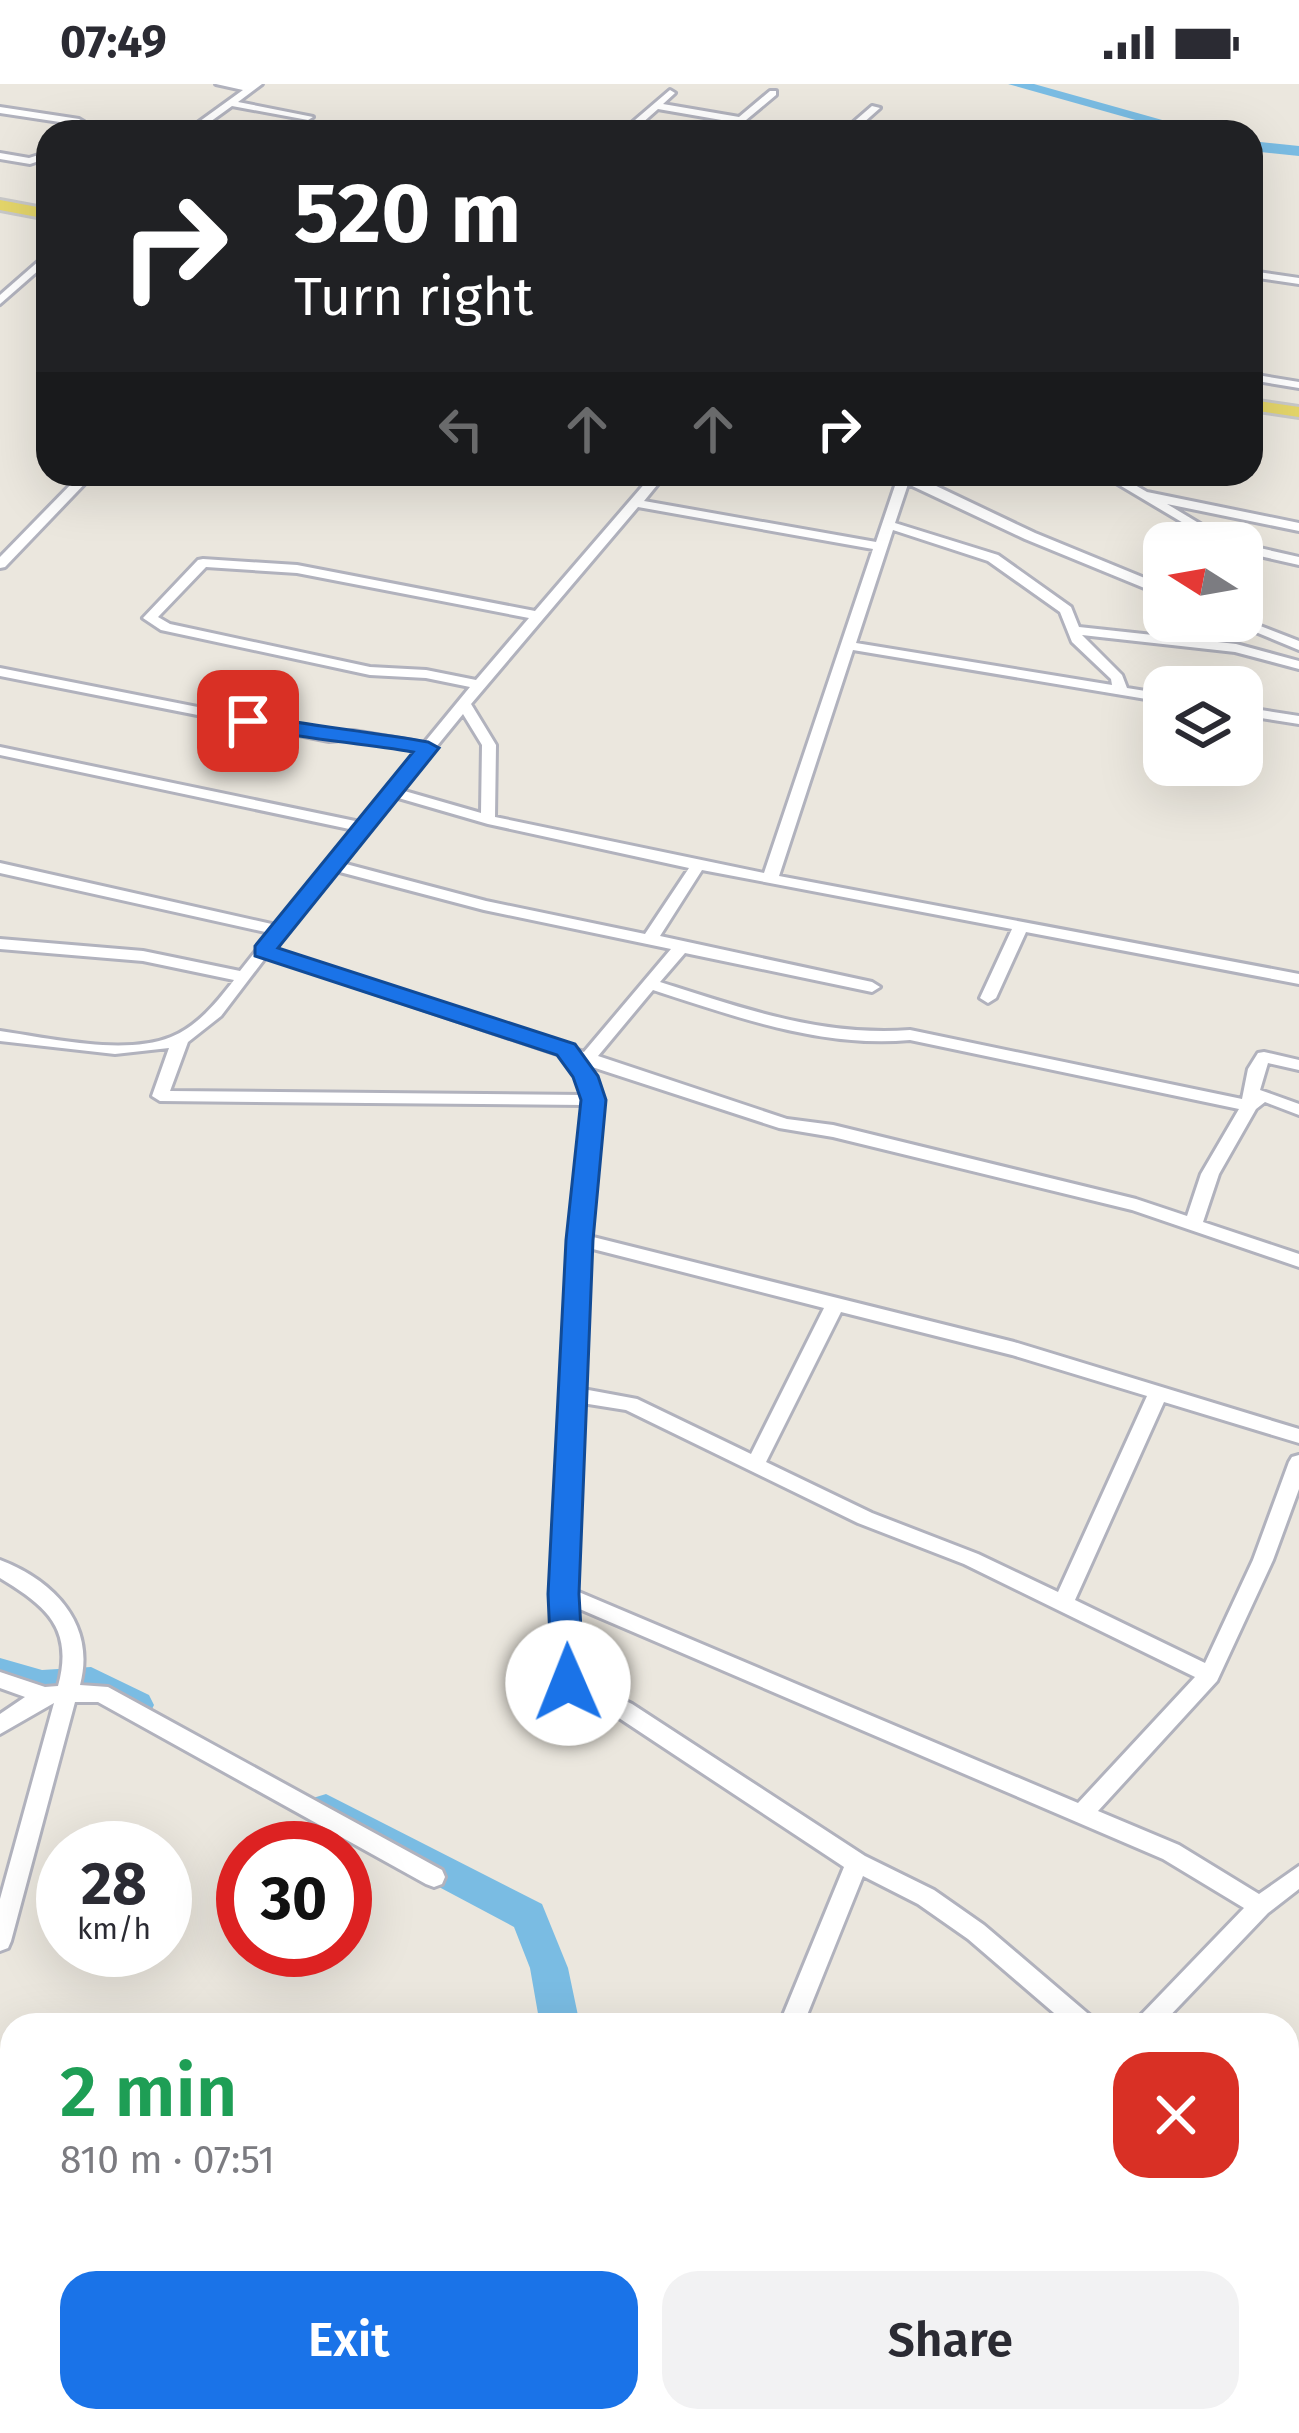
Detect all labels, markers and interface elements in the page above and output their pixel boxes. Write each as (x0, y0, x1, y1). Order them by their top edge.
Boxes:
text: 07:49 (60, 15, 167, 69)
text: 520 m (294, 163, 521, 264)
icon: right (96, 168, 252, 324)
text: Turn right (294, 265, 533, 329)
icon: left (428, 396, 494, 462)
icon: ahead (554, 396, 620, 462)
icon: ahead (680, 396, 746, 462)
icon: right (806, 396, 872, 462)
north arrow (1143, 522, 1263, 642)
map controls (1143, 522, 1263, 786)
button: layers (1143, 666, 1263, 786)
pin (197, 670, 299, 772)
icon: arrive (215, 688, 281, 754)
position arrow (505, 1620, 631, 1746)
speed limit sign: 30 (216, 1821, 372, 1977)
text: 28 (81, 1848, 147, 1920)
text: km/h (77, 1911, 151, 1947)
text: 2 min (60, 2049, 237, 2135)
button: close (1113, 2052, 1239, 2178)
text: 810 m · 07:51 (60, 2137, 275, 2183)
button: Exit (60, 2271, 638, 2409)
button: Share (662, 2271, 1239, 2409)

